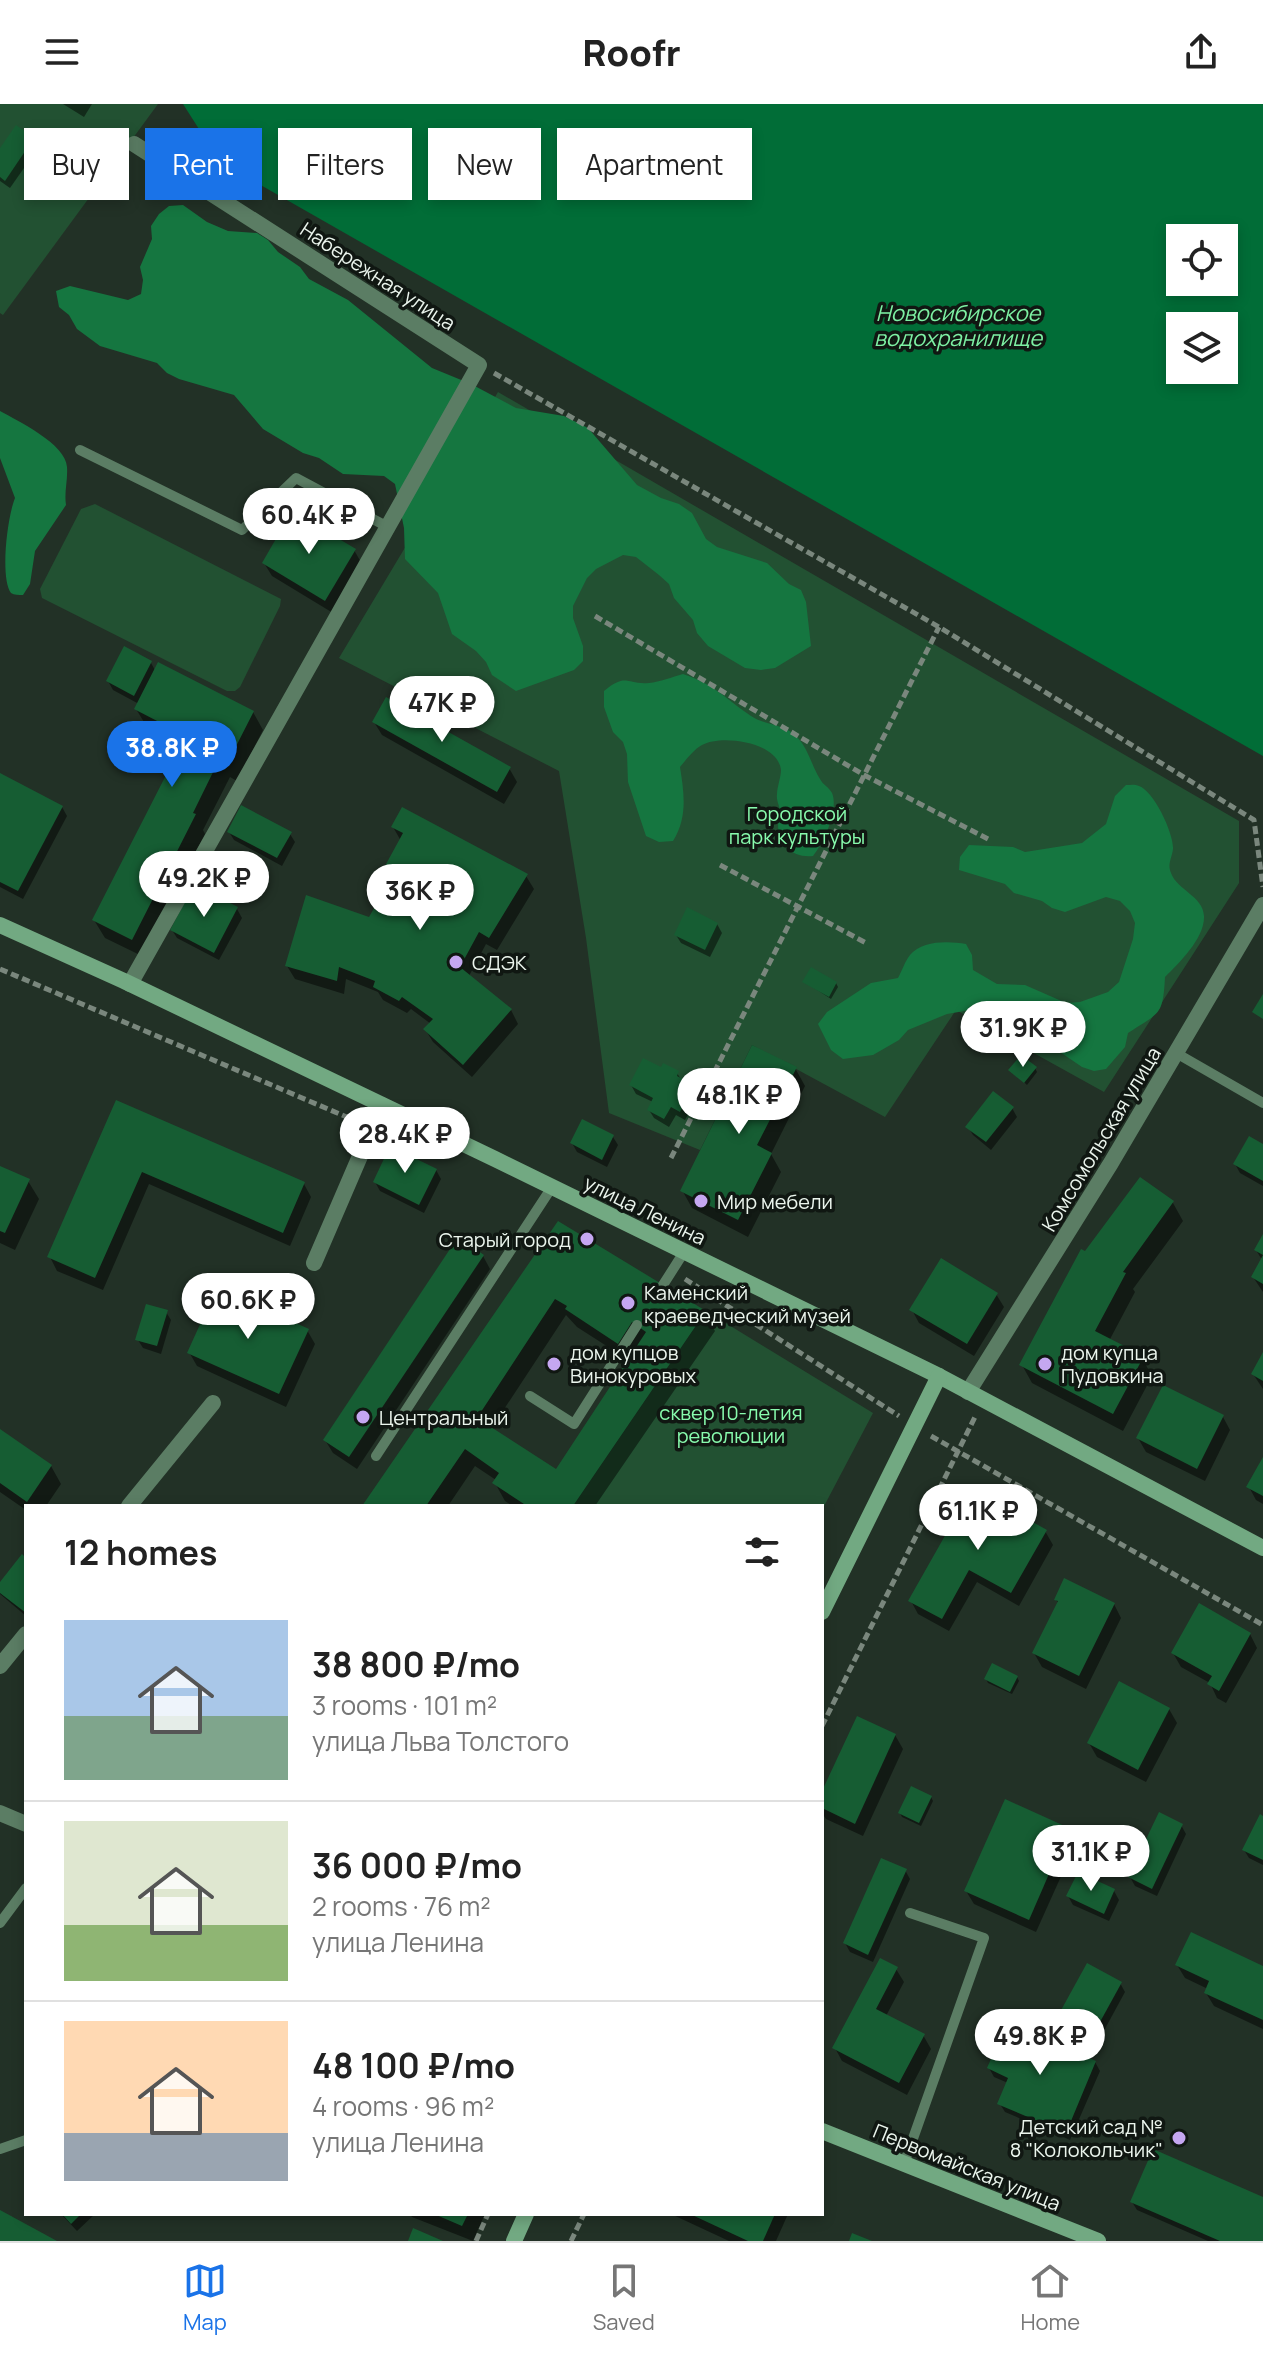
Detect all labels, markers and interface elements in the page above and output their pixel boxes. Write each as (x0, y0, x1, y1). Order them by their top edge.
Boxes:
text: Roofr (583, 28, 681, 77)
icon: menu (40, 30, 84, 74)
icon: share (1179, 30, 1223, 74)
chip: Buy (24, 128, 129, 200)
chip: Rent (145, 128, 262, 200)
chip: Filters (278, 128, 412, 200)
chip: New (428, 128, 541, 200)
chip: Apartment (557, 128, 752, 200)
street label: Набережная улица (295, 216, 461, 336)
map controls (1166, 224, 1238, 384)
button: locate (1166, 224, 1238, 296)
water label: Новосибирское водохранилище (874, 298, 1043, 353)
button: layers (1166, 312, 1238, 384)
pin: 60.4K ₽ (235, 488, 383, 556)
text: 60.4K ₽ (261, 496, 357, 532)
pin: 47K ₽ (386, 676, 498, 744)
text: 47K ₽ (407, 684, 477, 720)
pin: 38.8K ₽ (98, 721, 246, 789)
text: 38.8K ₽ (125, 729, 219, 765)
park label: Городской парк культуры (729, 800, 865, 850)
pin: 49.2K ₽ (130, 851, 278, 919)
text: 49.2K ₽ (157, 859, 251, 895)
pin: 36K ₽ (364, 864, 476, 932)
text: 36K ₽ (385, 872, 455, 908)
place label: СДЭК (472, 949, 527, 976)
marker: СДЭК (447, 953, 465, 971)
pin: 31.9K ₽ (949, 1001, 1097, 1069)
text: 31.9K ₽ (979, 1009, 1067, 1045)
street label: Комсомольская улица (1035, 1042, 1167, 1236)
pin: 48.1K ₽ (665, 1068, 813, 1136)
text: 48.1K ₽ (695, 1076, 783, 1112)
pin: 28.4K ₽ (331, 1107, 479, 1175)
text: 28.4K ₽ (358, 1115, 452, 1151)
street label: улица Ленина (580, 1169, 710, 1251)
place label: Мир мебели (717, 1188, 833, 1215)
marker: Мир мебели (692, 1192, 710, 1210)
place label: Старый город (439, 1226, 571, 1253)
marker: Старый город (578, 1230, 596, 1248)
pin: 60.6K ₽ (174, 1273, 322, 1341)
place label: Каменский краеведческий музей (644, 1279, 851, 1329)
text: 60.6K ₽ (200, 1281, 296, 1317)
marker: Каменский краеведческий музей (619, 1294, 637, 1312)
place label: дом купцов Винокуровых (570, 1339, 697, 1389)
place label: дом купца Пудовкина (1061, 1339, 1164, 1389)
marker: дом купцов Винокуровых (545, 1355, 563, 1373)
marker: дом купца Пудовкина (1036, 1355, 1054, 1373)
park label: сквер 10-летия революции (659, 1399, 803, 1449)
place label: Центральный (379, 1404, 508, 1431)
marker: Центральный (354, 1408, 372, 1426)
pin: 61.1K ₽ (904, 1484, 1052, 1552)
text: 61.1K ₽ (937, 1492, 1019, 1528)
text: 12 homes (64, 1529, 217, 1575)
icon: filters (740, 1530, 784, 1574)
text: 38 800 ₽/mo (312, 1641, 520, 1687)
icon: home (128, 1652, 224, 1748)
text: 3 rooms · 101 m² (312, 1687, 497, 1723)
text: улица Льва Толстого (312, 1723, 569, 1759)
pin: 31.1K ₽ (1017, 1825, 1165, 1893)
text: 31.1K ₽ (1051, 1833, 1131, 1869)
text: 36 000 ₽/mo (312, 1842, 522, 1888)
icon: home (128, 1853, 224, 1949)
text: 2 rooms · 76 m² (312, 1888, 491, 1924)
text: улица Ленина (312, 1924, 484, 1960)
pin: 49.8K ₽ (966, 2009, 1114, 2077)
text: 49.8K ₽ (993, 2017, 1087, 2053)
text: 48 100 ₽/mo (312, 2042, 515, 2088)
icon: home (128, 2053, 224, 2149)
text: 4 rooms · 96 m² (312, 2088, 494, 2124)
place label: Детский сад № 8 "Колокольчик" (1010, 2113, 1163, 2163)
street label: Первомайская улица (869, 2117, 1065, 2217)
text: улица Ленина (312, 2124, 484, 2160)
marker: Детский сад № 8 "Колокольчик" (1170, 2129, 1188, 2147)
tab: Map (183, 2259, 227, 2337)
tab: Saved (593, 2259, 655, 2337)
tab: Home (1021, 2259, 1080, 2337)

